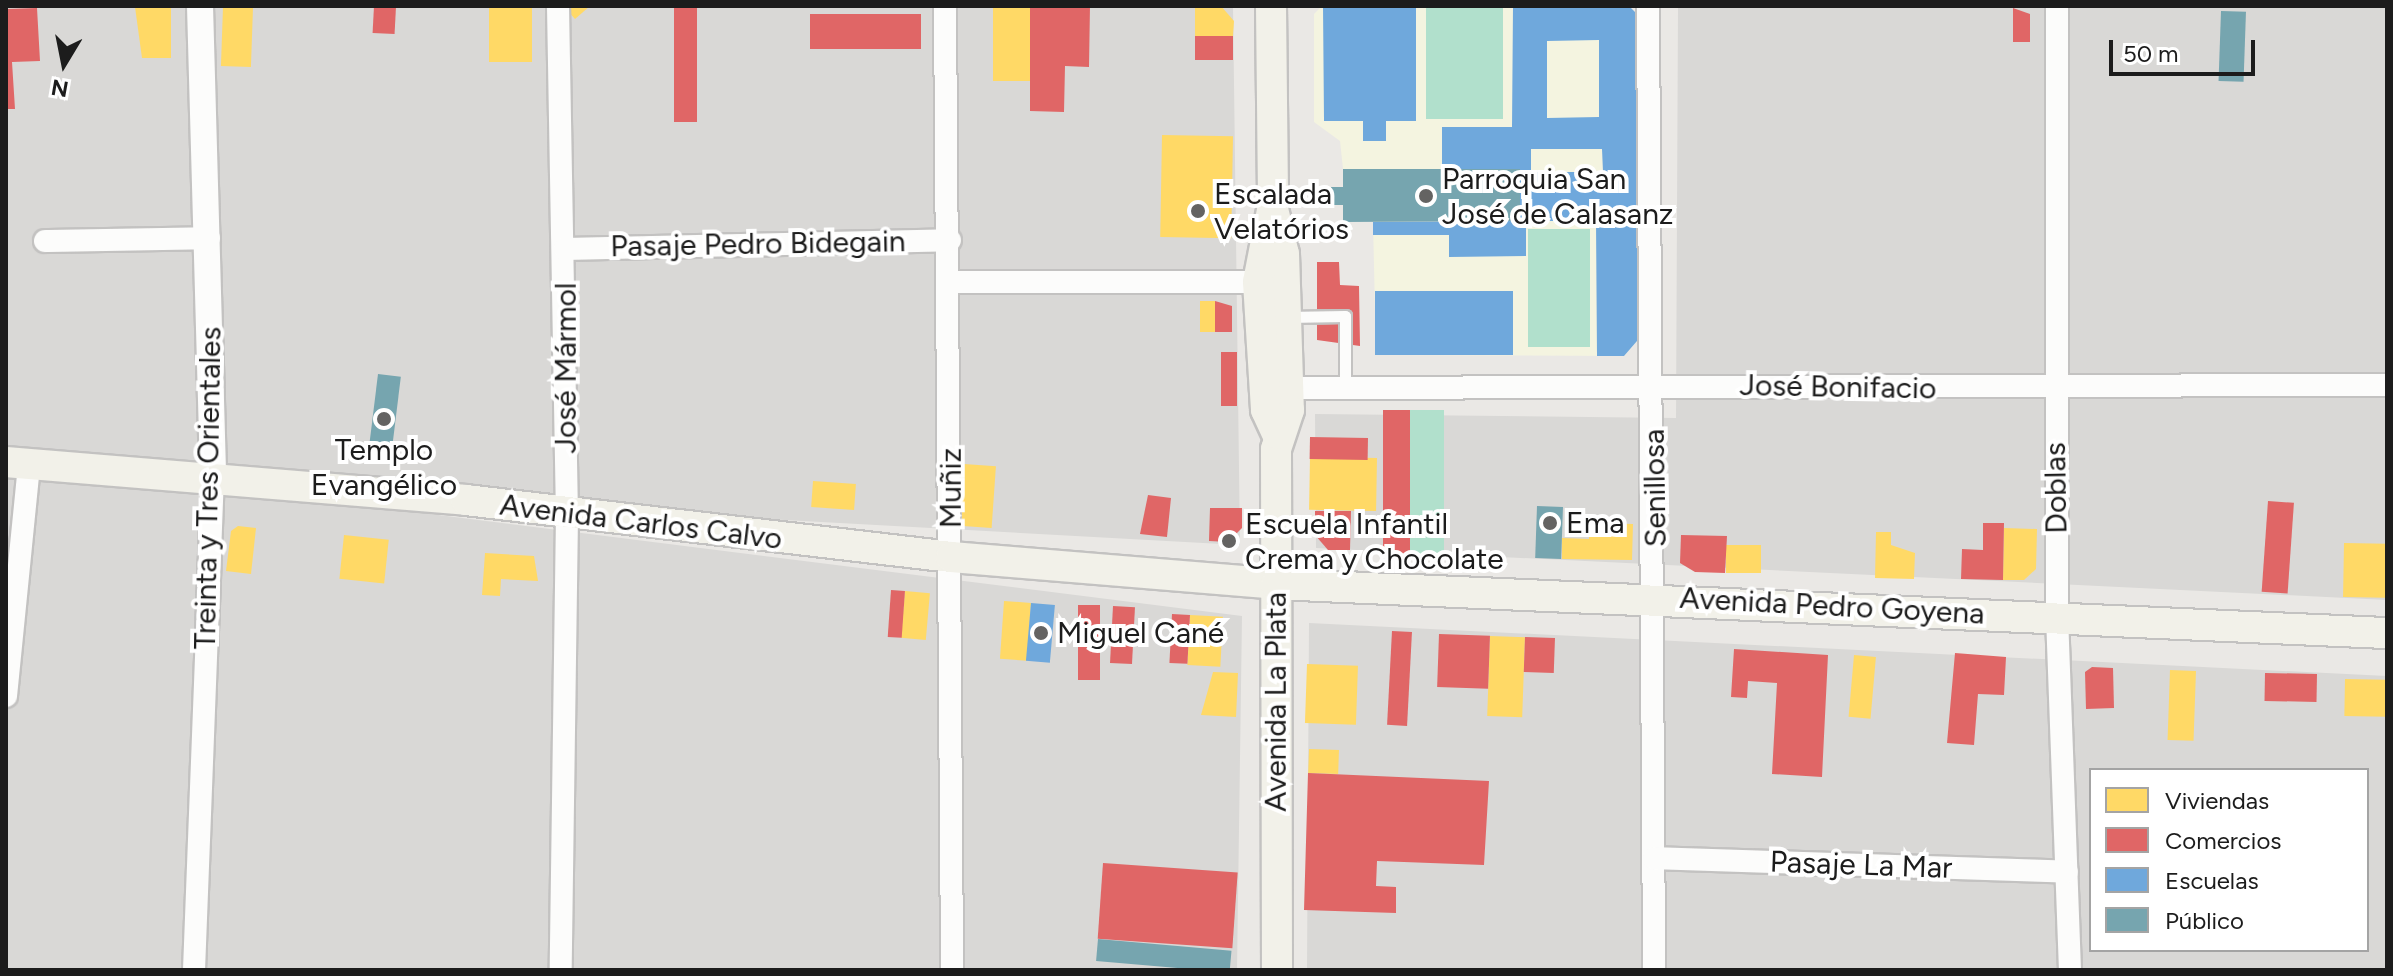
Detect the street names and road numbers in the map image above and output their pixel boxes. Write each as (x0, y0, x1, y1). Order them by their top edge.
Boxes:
street label: Pasaje Pedro Bidegain (610, 223, 906, 265)
street label: José Mármol (548, 283, 584, 453)
street label: Treinta y Tres Orientales (187, 326, 229, 650)
street label: José Bonifacio (1739, 367, 1937, 407)
street label: Senillosa (1636, 429, 1674, 547)
street label: Doblas (2037, 442, 2075, 534)
street label: Muñiz (933, 448, 969, 528)
street label: Avenida Carlos Calvo (498, 487, 784, 557)
street label: Avenida Pedro Goyena (1679, 580, 1985, 632)
street label: Avenida La Plata (1258, 592, 1294, 812)
street label: Pasaje La Mar (1769, 844, 1953, 886)

